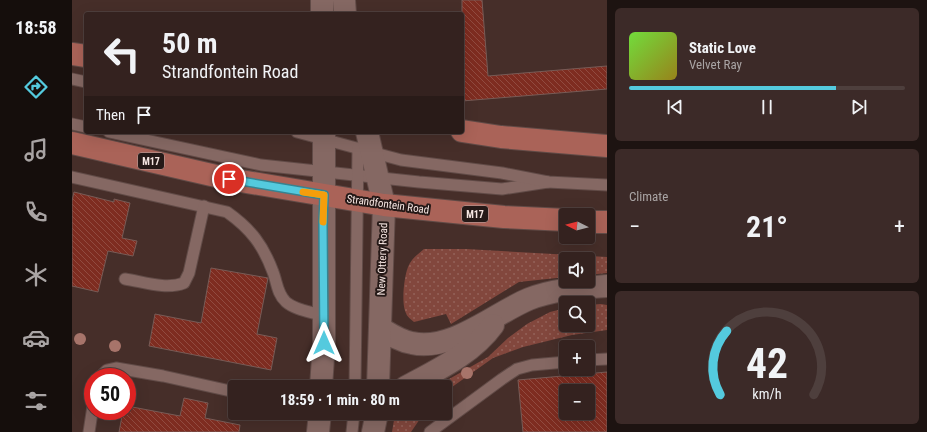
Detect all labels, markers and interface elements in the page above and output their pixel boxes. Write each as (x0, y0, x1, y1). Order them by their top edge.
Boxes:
text: 18:58 (15, 17, 57, 38)
text: 50 m (162, 27, 218, 60)
icon: left (96, 28, 148, 80)
text: Static Love (689, 39, 756, 57)
text: Velvet Ray (689, 57, 742, 72)
text: Strandfontein Road (162, 61, 298, 82)
icon: directions (22, 73, 50, 101)
icon: previous (664, 96, 686, 118)
icon: pause (756, 96, 778, 118)
icon: next (848, 96, 870, 118)
icon: arrive (133, 104, 155, 126)
text: Then (96, 106, 125, 124)
icon: music (22, 136, 50, 164)
road number: M17 (138, 153, 164, 169)
pin (212, 162, 246, 196)
icon: arrive (218, 168, 240, 190)
text: Climate (629, 189, 668, 204)
street label: Strandfontein Road (346, 192, 430, 217)
icon: phone (22, 198, 50, 226)
road number: M17 (462, 206, 488, 222)
north arrow (559, 208, 595, 244)
map controls (559, 208, 595, 420)
text: 21° (746, 209, 788, 244)
text: − (629, 214, 640, 239)
text: + (894, 214, 905, 239)
street label: New Ottery Road (375, 223, 390, 296)
button: sound (559, 252, 595, 288)
icon: climate (22, 261, 50, 289)
button: search (559, 296, 595, 332)
position arrow (303, 322, 345, 364)
icon: car (22, 324, 50, 352)
text: 42 (746, 339, 788, 388)
button: + (559, 340, 595, 376)
speed limit sign: 50 (84, 368, 136, 420)
button: − (559, 384, 595, 420)
text: km/h (752, 386, 782, 402)
icon: filters (22, 387, 50, 415)
text: 18:59 · 1 min · 80 m (280, 391, 400, 409)

